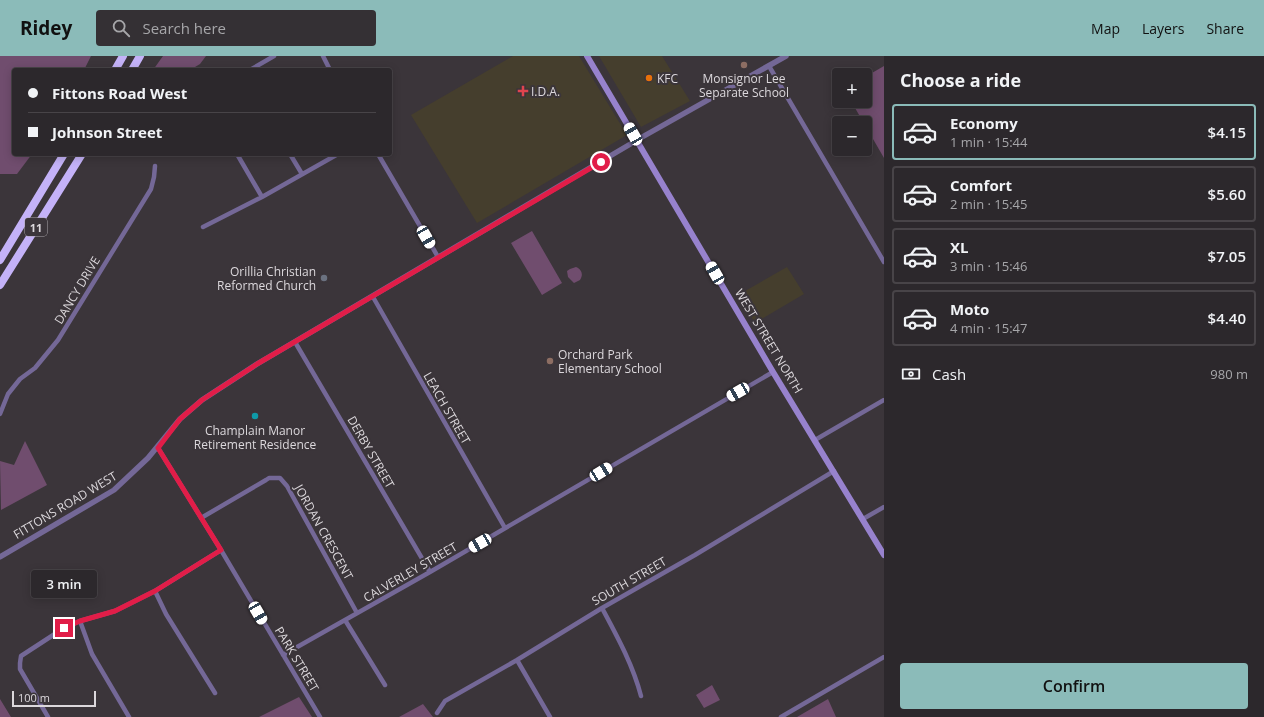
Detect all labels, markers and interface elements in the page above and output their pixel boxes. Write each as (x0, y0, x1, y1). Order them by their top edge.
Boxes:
search box (96, 10, 376, 46)
text: Ridey (20, 15, 72, 41)
icon: search (110, 17, 132, 39)
text: Search here (142, 18, 226, 38)
text: Map (1091, 19, 1120, 38)
text: Layers (1142, 19, 1184, 38)
text: Share (1206, 19, 1244, 38)
marker: Monsignor Lee Separate School (739, 60, 749, 70)
map controls (832, 68, 872, 156)
button: + (832, 68, 872, 108)
text: Choose a ride (900, 68, 1021, 92)
place label: KFC (657, 70, 679, 87)
place label: Monsignor Lee Separate School (699, 70, 789, 101)
marker: KFC (644, 73, 654, 83)
text: Fittons Road West (52, 83, 187, 103)
place label: I.D.A. (531, 83, 560, 100)
marker: I.D.A. (518, 86, 528, 96)
text: Economy (950, 113, 1018, 133)
icon: car (902, 114, 938, 150)
button: − (832, 116, 872, 156)
car (622, 121, 644, 147)
text: Johnson Street (52, 122, 162, 142)
text: $4.15 (1208, 122, 1246, 142)
text: 1 min · 15:44 (950, 133, 1027, 151)
route start (592, 153, 610, 171)
text: Comfort (950, 175, 1012, 195)
icon: car (902, 176, 938, 212)
text: $5.60 (1208, 184, 1246, 204)
text: 2 min · 15:45 (950, 195, 1027, 213)
road number: 11 (25, 218, 47, 236)
car (415, 224, 437, 250)
text: XL (950, 237, 968, 257)
icon: car (902, 238, 938, 274)
text: $7.05 (1208, 246, 1246, 266)
street label: DANCY DRIVE (50, 253, 104, 327)
text: 3 min · 15:46 (950, 257, 1027, 275)
car (704, 260, 726, 286)
place label: Orillia Christian Reformed Church (217, 263, 316, 294)
marker: Orillia Christian Reformed Church (319, 273, 329, 283)
street label: WEST STREET NORTH (731, 286, 807, 396)
text: Moto (950, 299, 989, 319)
icon: car (902, 300, 938, 336)
text: $4.40 (1208, 308, 1246, 328)
text: 4 min · 15:47 (950, 319, 1027, 337)
place label: Orchard Park Elementary School (558, 346, 662, 377)
marker: Orchard Park Elementary School (545, 356, 555, 366)
icon: cash (900, 363, 922, 385)
text: Cash (932, 364, 966, 384)
text: 980 m (1210, 365, 1248, 383)
street label: LEACH STREET (419, 369, 475, 447)
car (725, 381, 751, 403)
marker: Champlain Manor Retirement Residence (250, 411, 260, 421)
street label: DERBY STREET (343, 413, 399, 492)
place label: Champlain Manor Retirement Residence (194, 422, 317, 453)
car (588, 461, 614, 483)
street label: FITTONS ROAD WEST (10, 467, 120, 543)
street label: JORDAN CRESCENT (290, 480, 357, 583)
car (467, 532, 493, 554)
street label: CALVERLEY STREET (360, 538, 460, 606)
street label: SOUTH STREET (588, 553, 670, 609)
callout: 3 min (31, 570, 97, 598)
text: 3 min (46, 575, 82, 593)
car (247, 600, 269, 626)
route end (55, 619, 73, 637)
street label: PARK STREET (271, 623, 323, 695)
button: Confirm (900, 663, 1248, 709)
scale bar (12, 689, 96, 708)
text: 100 m (18, 690, 50, 705)

